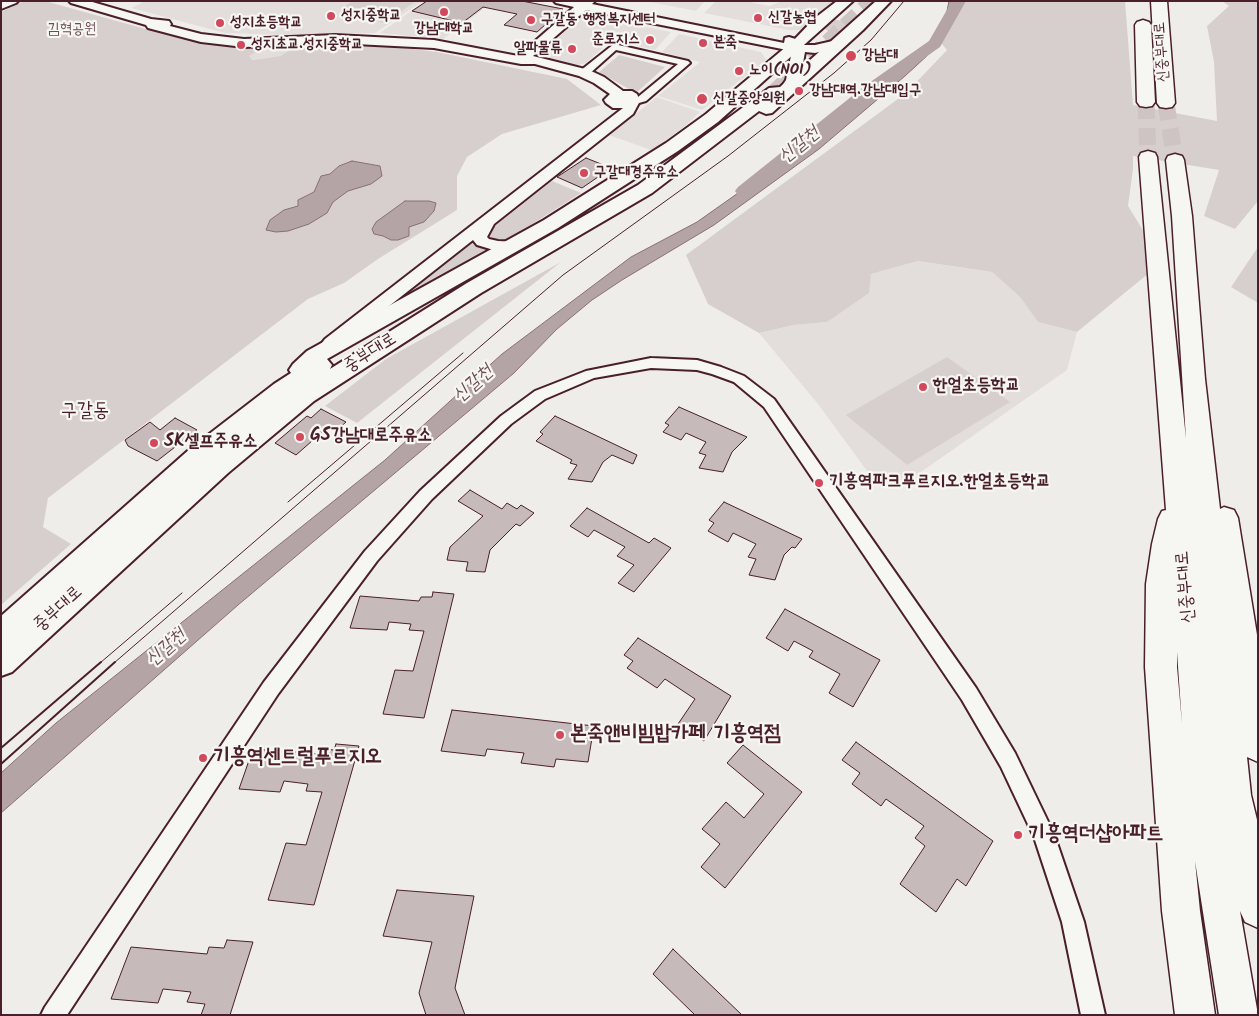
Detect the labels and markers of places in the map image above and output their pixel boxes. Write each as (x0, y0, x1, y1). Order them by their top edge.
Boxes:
marker: 강남대학교 (438, 6, 450, 18)
place label: 성지중학교 (341, 7, 401, 25)
place label: 신갈농협 (768, 9, 816, 27)
marker: 성지중학교 (325, 10, 337, 22)
place label: 구갈동 행정복지센터 (541, 11, 655, 29)
marker: 신갈농협 (752, 12, 764, 24)
place label: 성지초등학교 (230, 14, 302, 32)
marker: 구갈동 행정복지센터 (525, 14, 537, 26)
marker: 성지초등학교 (214, 17, 226, 29)
place label: 강남대학교 (414, 20, 474, 38)
place label: 준로지스 (592, 31, 640, 49)
marker: 준로지스 (644, 34, 656, 46)
place label: 본죽 (713, 34, 737, 52)
place label: 성지초교.성지중학교 (251, 36, 363, 54)
marker: 본죽 (697, 37, 709, 49)
marker: 성지초교.성지중학교 (235, 39, 247, 51)
place label: 알파물류 (514, 40, 562, 58)
marker: 알파물류 (566, 43, 578, 55)
place label: 강남대 (862, 47, 898, 65)
marker: 강남대 (844, 49, 858, 63)
place label: 노이(NOI) (749, 62, 812, 80)
marker: 노이(NOI) (733, 65, 745, 77)
place label: 강남대역.강남대입구 (809, 82, 921, 100)
marker: 강남대역.강남대입구 (793, 85, 805, 97)
place label: 신갈중앙의원 (713, 90, 785, 108)
marker: 신갈중앙의원 (695, 92, 709, 106)
place label: 구갈대경주유소 (594, 164, 678, 182)
marker: 구갈대경주유소 (578, 167, 590, 179)
place label: 한얼초등학교 (933, 376, 1020, 398)
marker: 한얼초등학교 (917, 381, 929, 393)
place label: GS강남대로주유소 (310, 426, 432, 448)
marker: GS강남대로주유소 (294, 431, 306, 443)
place label: SK셀프주유소 (164, 432, 257, 454)
marker: SK셀프주유소 (148, 437, 160, 449)
place label: 기흥역파크푸르지오.한얼초등학교 (829, 472, 1051, 494)
marker: 기흥역파크푸르지오.한얼초등학교 (813, 477, 825, 489)
place label: 본죽앤비빔밥카페 기흥역점 (570, 722, 781, 748)
marker: 본죽앤비빔밥카페 기흥역점 (554, 729, 566, 741)
place label: 기흥역센트럴푸르지오 (213, 745, 382, 771)
marker: 기흥역센트럴푸르지오 (197, 752, 209, 764)
place label: 기흥역더샵아파트 (1028, 822, 1163, 848)
marker: 기흥역더샵아파트 (1012, 829, 1024, 841)

